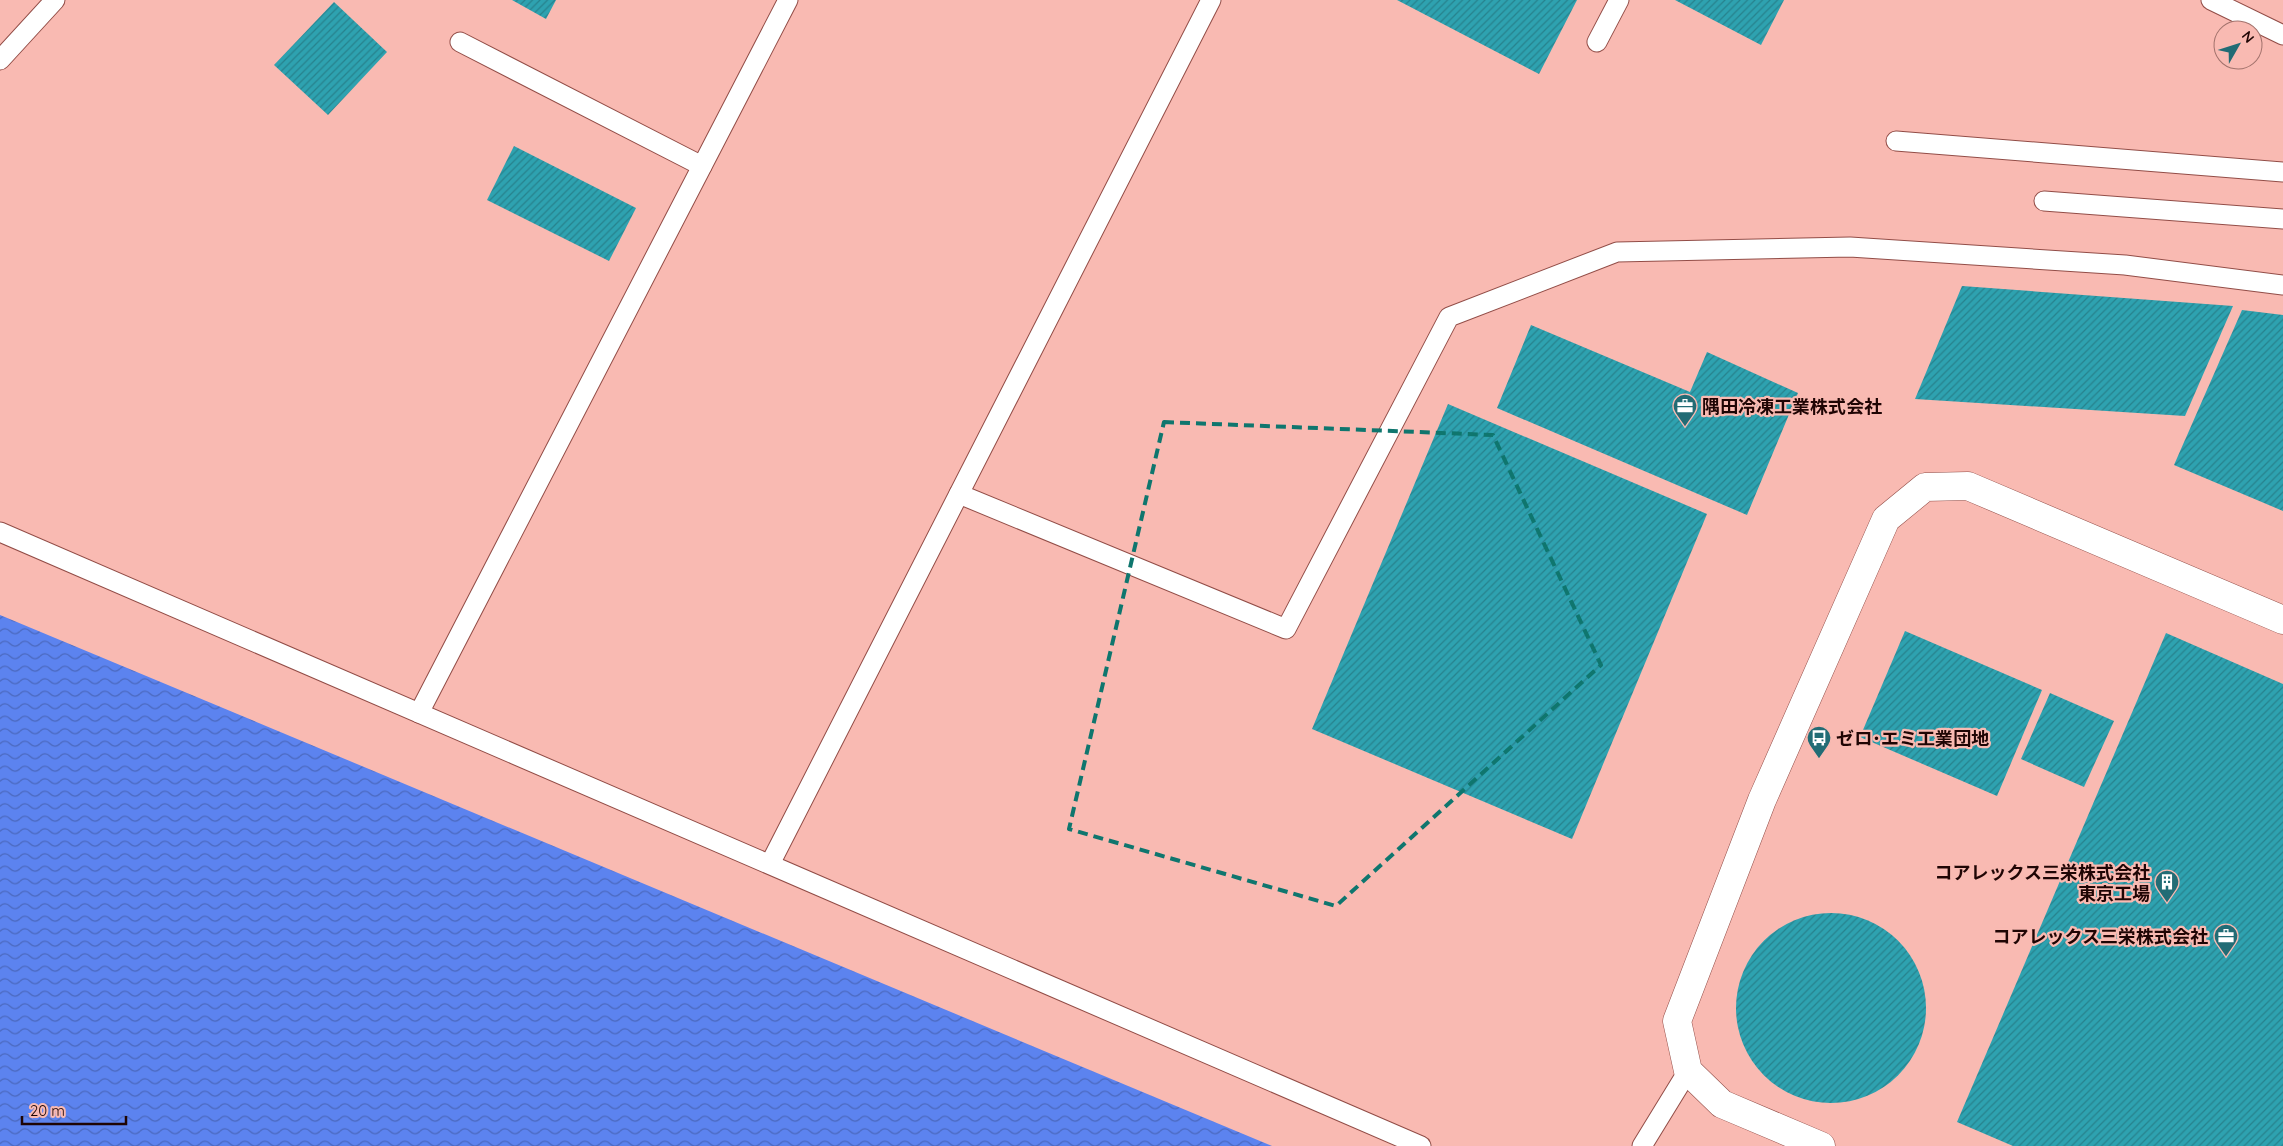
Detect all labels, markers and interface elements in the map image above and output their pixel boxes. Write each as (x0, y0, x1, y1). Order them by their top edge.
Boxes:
north arrow (2213, 20, 2263, 70)
text: N (2238, 27, 2258, 46)
office icon: 隅田冷凍工業株式会社 (1672, 393, 1698, 427)
place label: 隅田冷凍工業株式会社 (1702, 395, 1882, 418)
bus stop icon: ゼロ･エミ工業団地 (1806, 725, 1832, 759)
place label: ゼロ･エミ工業団地 (1836, 727, 1989, 750)
place label: コアレックス三栄株式会社 東京工場 (1935, 861, 2150, 905)
building icon: コアレックス三栄株式会社 東京工場 (2154, 869, 2180, 903)
office icon: コアレックス三栄株式会社 (2213, 923, 2239, 957)
place label: コアレックス三栄株式会社 (1993, 925, 2208, 948)
scale bar (22, 1094, 126, 1126)
text: 20 m (30, 1101, 65, 1120)

